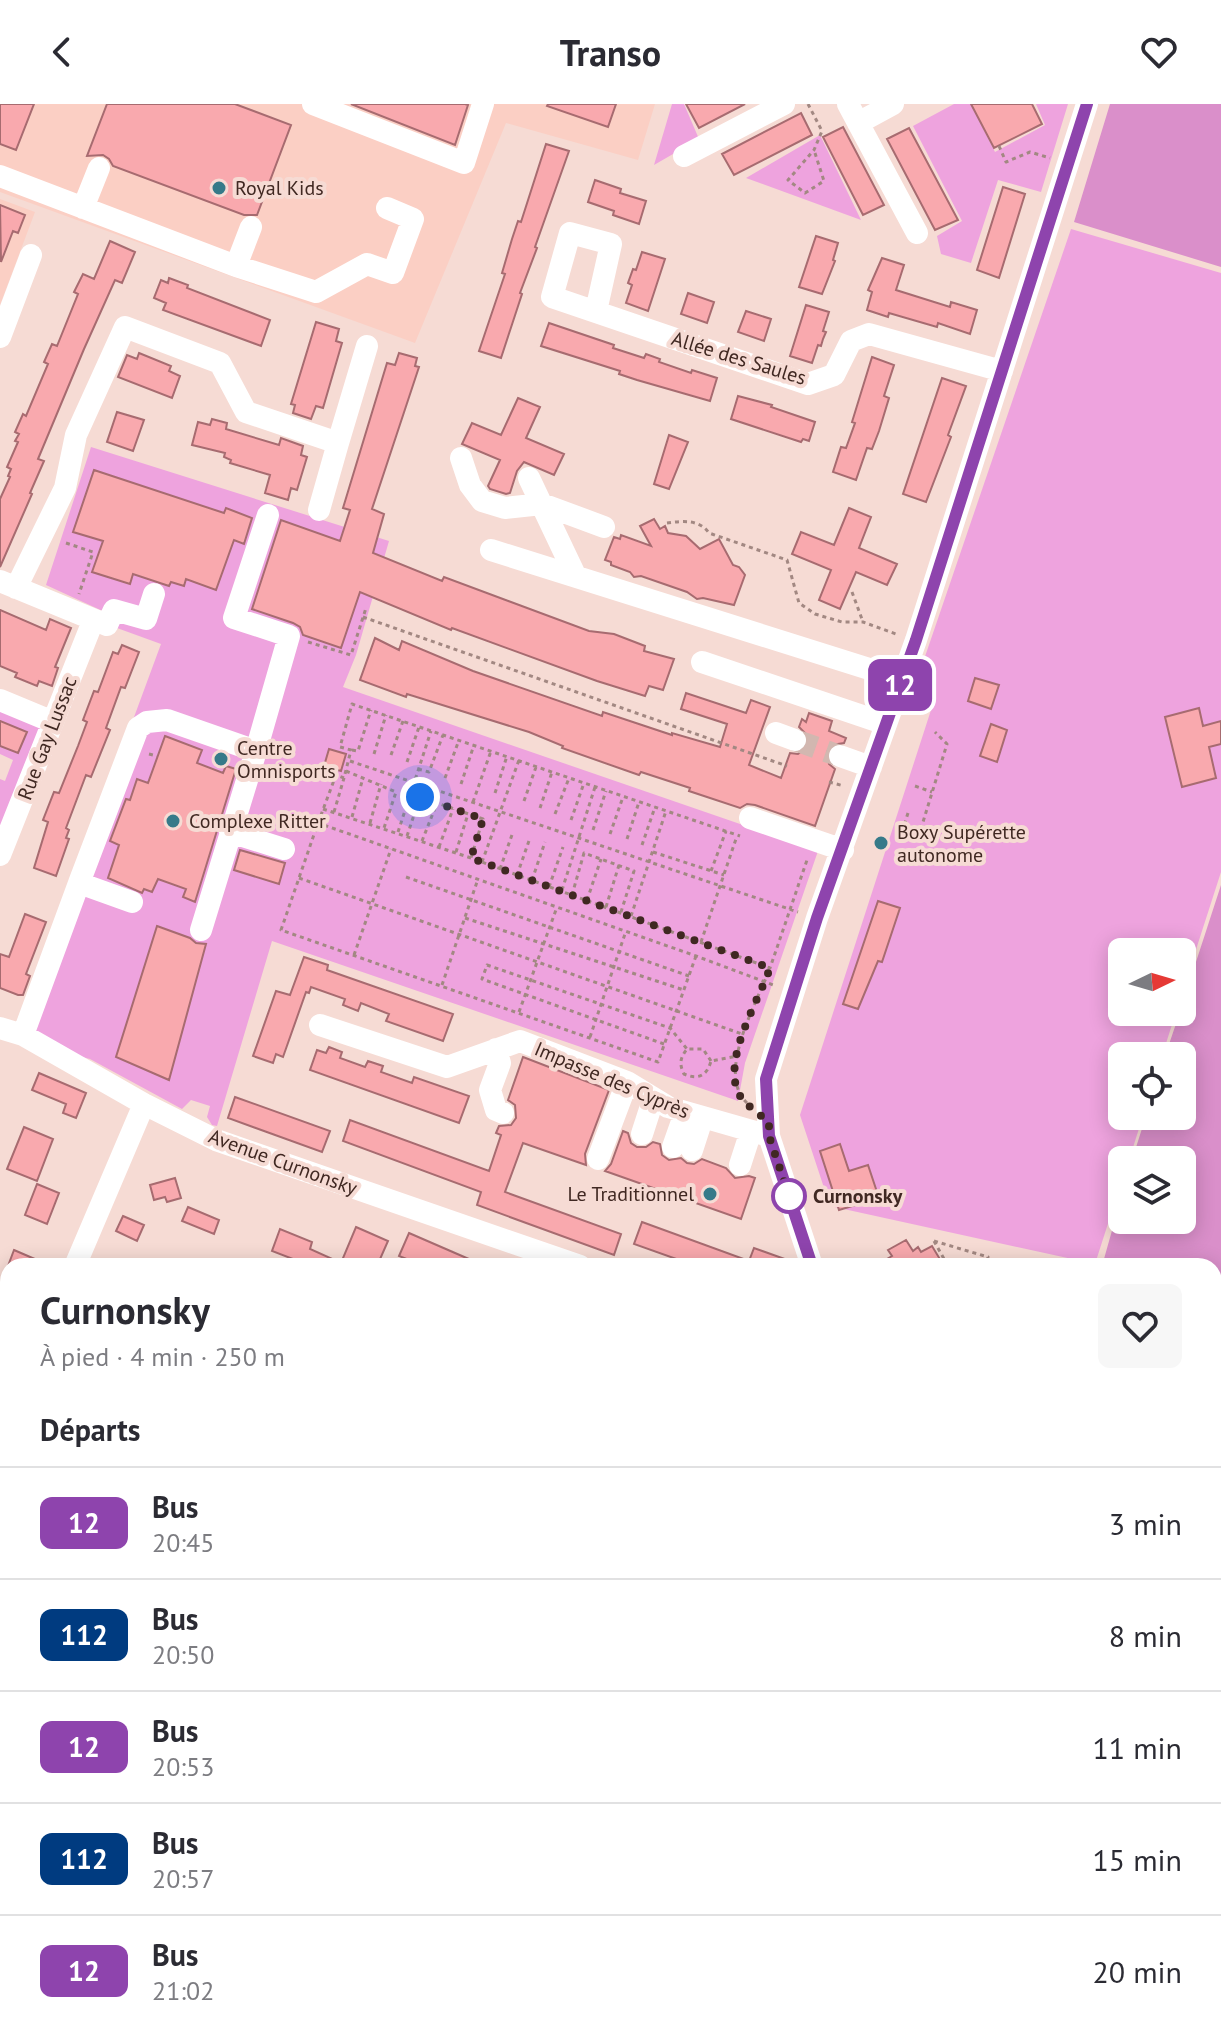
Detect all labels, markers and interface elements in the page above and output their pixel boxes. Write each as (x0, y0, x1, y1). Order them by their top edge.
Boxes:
text: Transo (560, 29, 661, 76)
icon: back (40, 30, 84, 74)
icon: heart (1137, 30, 1181, 74)
place label: Royal Kids (235, 175, 324, 201)
marker: Royal Kids (210, 179, 228, 197)
street label: Allée des Saules (669, 325, 809, 391)
line badge: 12 (864, 659, 936, 711)
text: 12 (884, 666, 916, 703)
street label: Rue Gay Lussac (11, 672, 83, 804)
place label: Centre Omnisports (237, 735, 336, 784)
marker: Centre Omnisports (212, 750, 230, 768)
your location (400, 777, 440, 817)
place label: Complexe Ritter (189, 808, 326, 834)
marker: Complexe Ritter (164, 812, 182, 830)
place label: Boxy Supérette autonome (897, 819, 1026, 868)
marker: Boxy Supérette autonome (872, 834, 890, 852)
north arrow (1108, 938, 1196, 1026)
map controls (1108, 938, 1196, 1234)
street label: Impasse des Cyprès (531, 1036, 693, 1124)
button: locate (1108, 1042, 1196, 1130)
street label: Avenue Curnonsky (205, 1123, 361, 1201)
button: layers (1108, 1146, 1196, 1234)
marker: Curnonsky (772, 1179, 806, 1213)
place label: Le Traditionnel (567, 1181, 694, 1207)
place label: Curnonsky (813, 1183, 903, 1209)
marker: Le Traditionnel (701, 1185, 719, 1203)
button: heart (1098, 1284, 1182, 1368)
text: Curnonsky (40, 1285, 210, 1334)
text: À pied · 4 min · 250 m (40, 1340, 285, 1373)
text: Départs (40, 1410, 140, 1449)
text: Bus (152, 1487, 199, 1526)
text: 12 (68, 1504, 100, 1541)
text: 3 min (1109, 1504, 1182, 1543)
text: 20:45 (152, 1526, 214, 1559)
text: Bus (152, 1599, 199, 1638)
text: 112 (60, 1616, 108, 1653)
text: 8 min (1109, 1616, 1182, 1655)
text: 20:50 (152, 1638, 214, 1671)
text: Bus (152, 1711, 199, 1750)
text: 12 (68, 1728, 100, 1765)
text: 11 min (1092, 1728, 1182, 1767)
text: 20:53 (152, 1750, 214, 1783)
text: Bus (152, 1823, 199, 1862)
text: 112 (60, 1840, 108, 1877)
text: 15 min (1092, 1840, 1182, 1879)
text: 20:57 (152, 1862, 214, 1895)
text: Bus (152, 1935, 199, 1974)
text: 12 (68, 1952, 100, 1989)
text: 20 min (1092, 1952, 1182, 1991)
text: 21:02 (152, 1974, 214, 2007)

